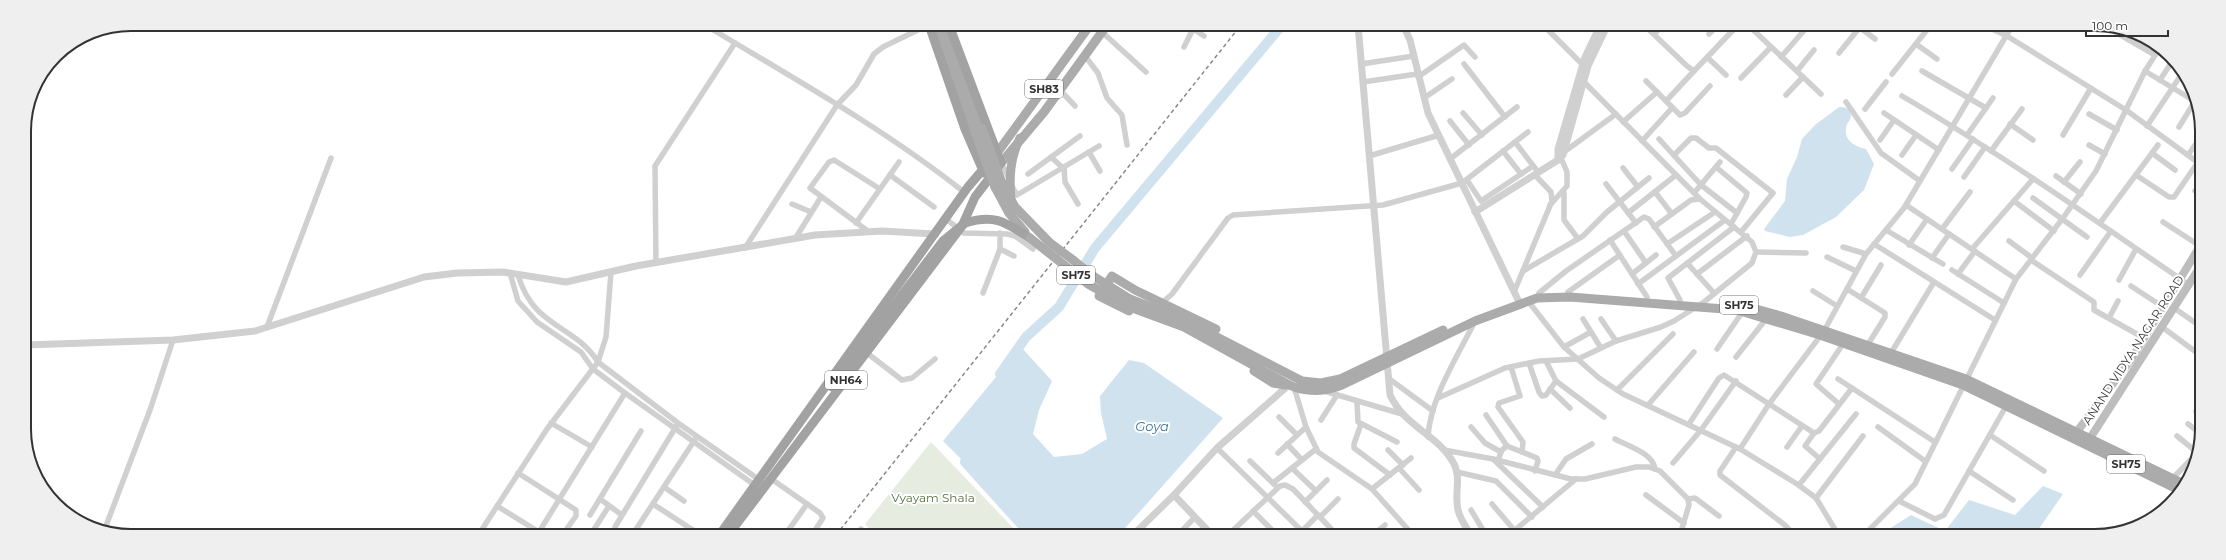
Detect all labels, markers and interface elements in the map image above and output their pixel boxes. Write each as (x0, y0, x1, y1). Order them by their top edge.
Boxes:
scale bar (2086, 12, 2168, 38)
text: 100 m (2092, 18, 2128, 33)
road number: SH83 (1025, 80, 1063, 98)
road number: SH75 (1057, 266, 1095, 284)
street label: ANAND VIDYA NAGAR ROAD (2079, 272, 2187, 427)
road number: SH75 (1720, 296, 1758, 314)
road number: NH64 (825, 371, 867, 389)
water label: Goya (1135, 418, 1169, 434)
road number: SH75 (2107, 455, 2145, 473)
park label: Vyayam Shala (891, 490, 975, 505)

